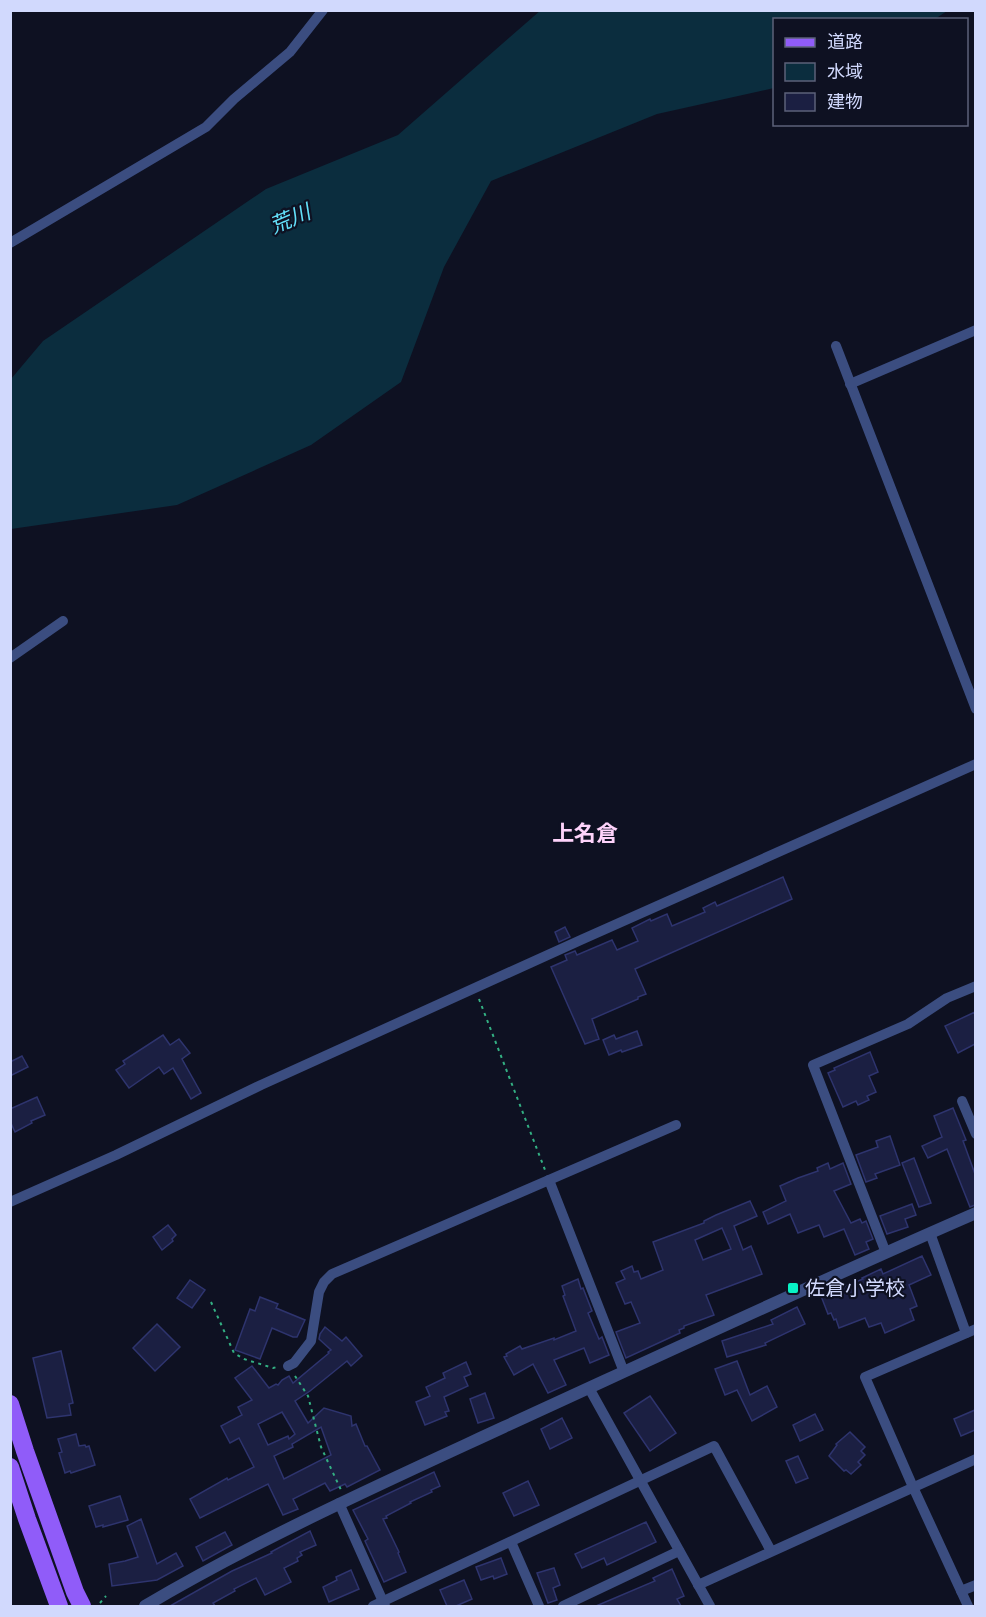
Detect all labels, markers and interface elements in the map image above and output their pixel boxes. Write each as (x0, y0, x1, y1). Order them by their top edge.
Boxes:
legend (773, 18, 968, 126)
text: 道路 (827, 31, 863, 51)
text: 水域 (827, 61, 863, 81)
text: 建物 (827, 91, 863, 111)
water label: 荒川 (266, 198, 315, 237)
district label: 上名倉 (552, 820, 618, 845)
place label: 佐倉小学校 (805, 1276, 905, 1299)
marker: 佐倉小学校 (786, 1281, 800, 1295)

